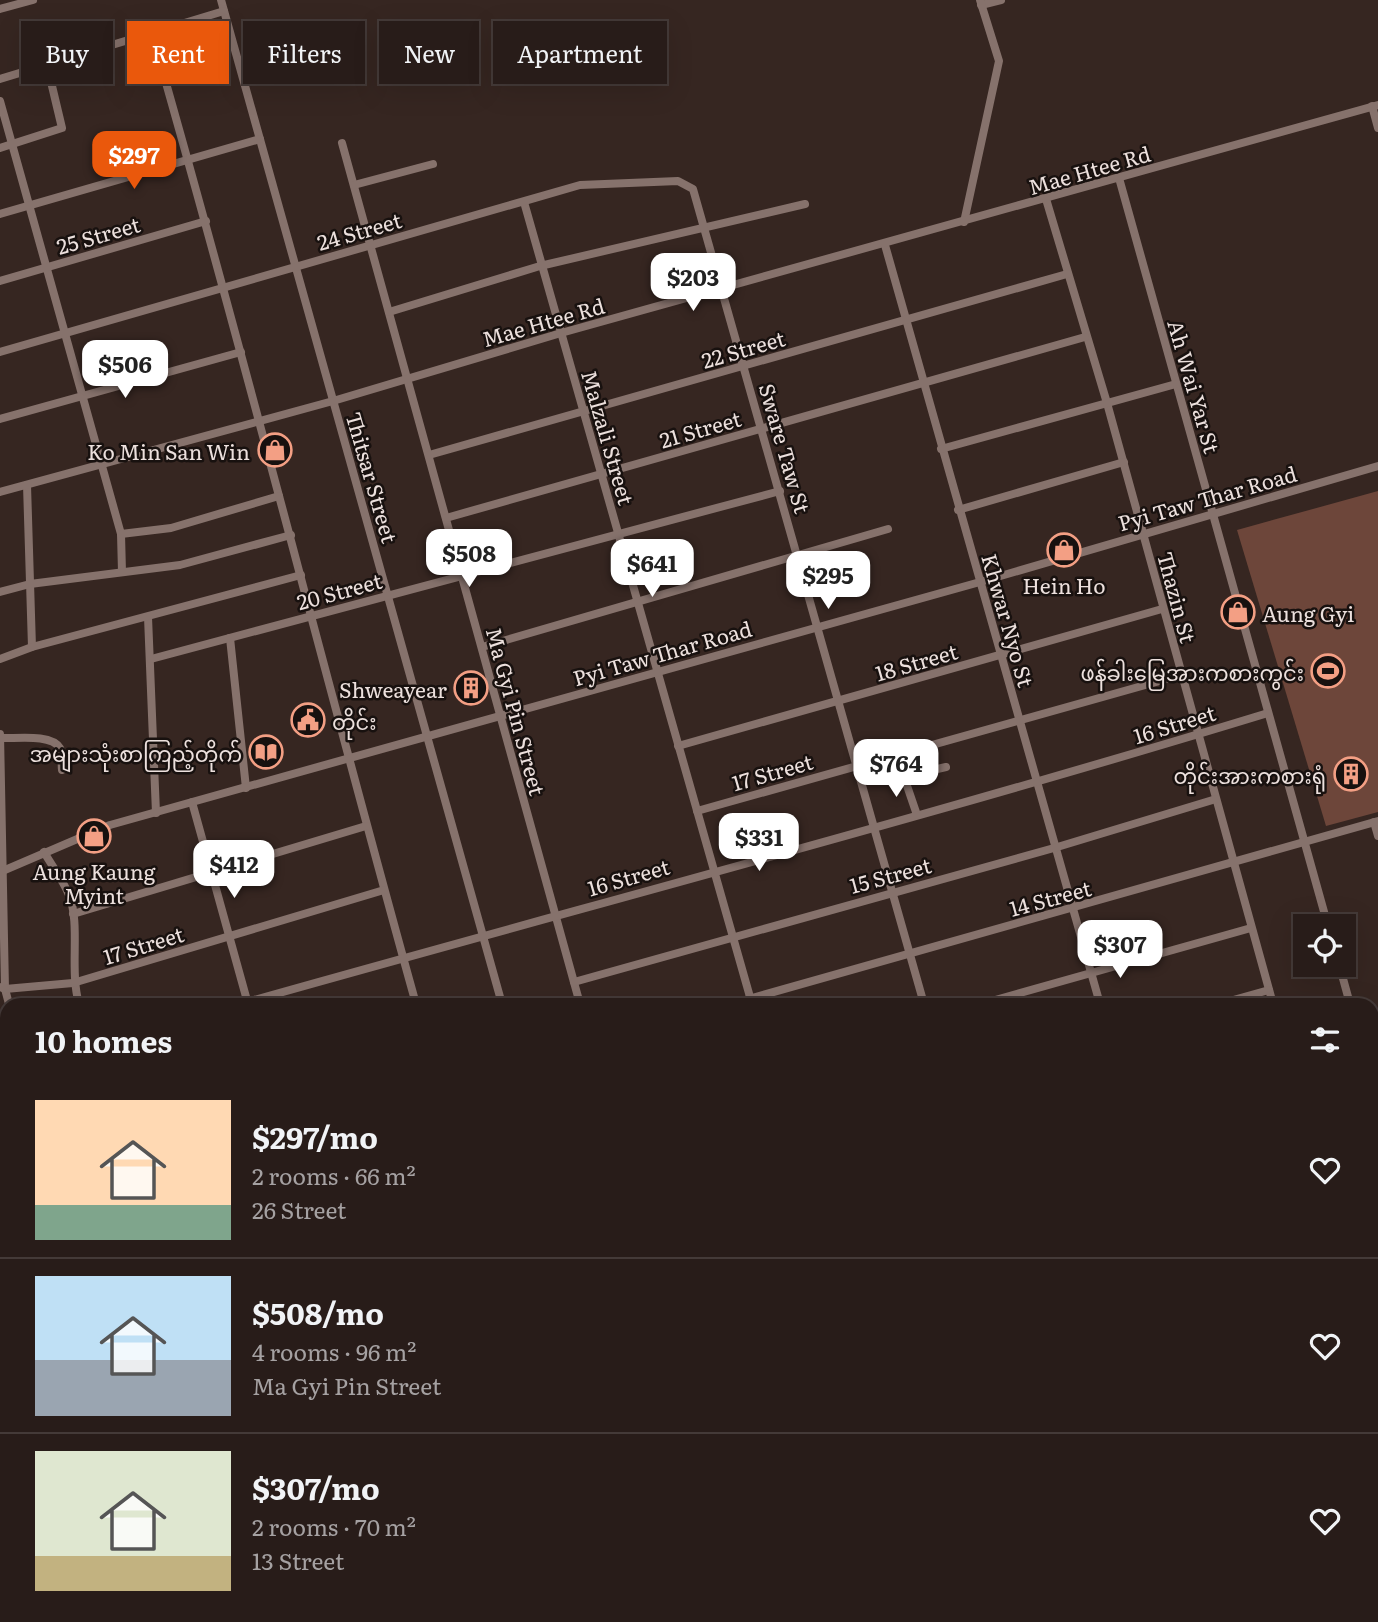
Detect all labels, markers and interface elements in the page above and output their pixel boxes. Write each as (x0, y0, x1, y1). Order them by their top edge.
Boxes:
chip: Buy (21, 21, 113, 84)
chip: Rent (127, 21, 229, 84)
chip: Filters (243, 21, 365, 84)
chip: New (379, 21, 479, 84)
chip: Apartment (493, 21, 667, 84)
pin: $297 (93, 132, 175, 191)
text: $297 (108, 137, 160, 171)
street label: Mae Htee Rd (1024, 137, 1154, 201)
street label: 24 Street (313, 203, 405, 257)
street label: 25 Street (53, 207, 144, 261)
pin: $203 (652, 254, 734, 313)
text: $203 (667, 259, 719, 293)
street label: Mae Htee Rd (478, 289, 608, 353)
street label: Ah Wai Yar St (1161, 316, 1229, 457)
street label: 22 Street (698, 321, 789, 375)
pin: $506 (84, 340, 166, 400)
text: $506 (98, 346, 152, 380)
street label: Malzali Street (575, 366, 643, 508)
street label: Sware Taw St (753, 379, 819, 517)
street label: 21 Street (656, 401, 745, 454)
street label: Thitsar Street (339, 408, 407, 547)
shop icon: Ko Min San Win (256, 431, 294, 469)
place label: Ko Min San Win (87, 435, 250, 466)
street label: Pyi Taw Thar Road (1114, 457, 1300, 537)
pin: $508 (428, 530, 510, 589)
shop icon: Hein Ho (1045, 531, 1083, 569)
text: $508 (442, 535, 496, 569)
pin: $641 (611, 540, 693, 599)
text: $641 (627, 545, 677, 579)
street label: Thazin St (1151, 548, 1205, 647)
street label: Khwar Nyo St (975, 550, 1043, 691)
pin: $295 (787, 552, 869, 611)
text: $295 (802, 557, 854, 591)
street label: 20 Street (293, 564, 386, 616)
place label: Hein Ho (1022, 569, 1106, 600)
shop icon: Aung Gyi (1219, 593, 1257, 631)
place label: Aung Gyi (1262, 597, 1354, 628)
street label: Pyi Taw Thar Road (569, 612, 755, 692)
street label: Ma Gyi Pin Street (480, 624, 554, 799)
street label: 18 Street (871, 634, 961, 688)
sports icon: ဖန်ခါးမြေအားကစားကွင်း (1309, 652, 1347, 690)
place label: ဖန်ခါးမြေအားကစားကွင်း (1080, 656, 1304, 691)
building icon: Shweayear (452, 669, 490, 707)
place label: Shweayear (339, 673, 447, 704)
street label: 16 Street (1129, 696, 1219, 750)
public building icon: တိုင်း (289, 701, 327, 739)
place label: တိုင်း (332, 705, 377, 740)
library icon: အများသုံးစာကြည့်တိုက် (247, 733, 285, 771)
place label: အများသုံးစာကြည့်တိုက် (30, 737, 242, 773)
pin: $764 (855, 740, 937, 799)
street label: 17 Street (728, 745, 817, 797)
text: $764 (869, 745, 923, 779)
building icon: တိုင်းအားကစားရုံ (1332, 755, 1370, 793)
place label: တိုင်းအားကစားရုံ (1173, 759, 1326, 794)
pin: $331 (718, 814, 800, 873)
shop icon: Aung Kaung Myint (75, 817, 113, 855)
text: $331 (735, 819, 783, 853)
pin: $412 (193, 841, 275, 900)
text: $412 (209, 846, 259, 880)
street label: 15 Street (846, 848, 935, 900)
street label: 16 Street (583, 849, 673, 902)
place label: Aung Kaung Myint (33, 855, 156, 910)
street label: 14 Street (1006, 871, 1095, 923)
map controls (1293, 914, 1356, 977)
button: locate (1293, 914, 1356, 977)
street label: 17 Street (99, 917, 188, 971)
pin: $307 (1079, 920, 1161, 980)
text: $307 (1093, 926, 1147, 960)
text: 10 homes (35, 1018, 172, 1062)
icon: filters (1306, 1021, 1344, 1059)
text: $297/mo (252, 1114, 378, 1158)
icon: home (91, 1128, 175, 1212)
icon: heart (1306, 1151, 1344, 1189)
text: 2 rooms · 66 m² (252, 1158, 416, 1192)
text: 26 Street (252, 1192, 346, 1226)
text: $508/mo (252, 1290, 384, 1334)
icon: home (91, 1304, 175, 1388)
icon: heart (1306, 1327, 1344, 1365)
text: 4 rooms · 96 m² (252, 1334, 416, 1368)
text: Ma Gyi Pin Street (252, 1368, 441, 1402)
text: $307/mo (252, 1465, 380, 1509)
icon: home (91, 1479, 175, 1563)
icon: heart (1306, 1502, 1344, 1540)
text: 2 rooms · 70 m² (252, 1509, 416, 1543)
text: 13 Street (252, 1543, 344, 1577)

